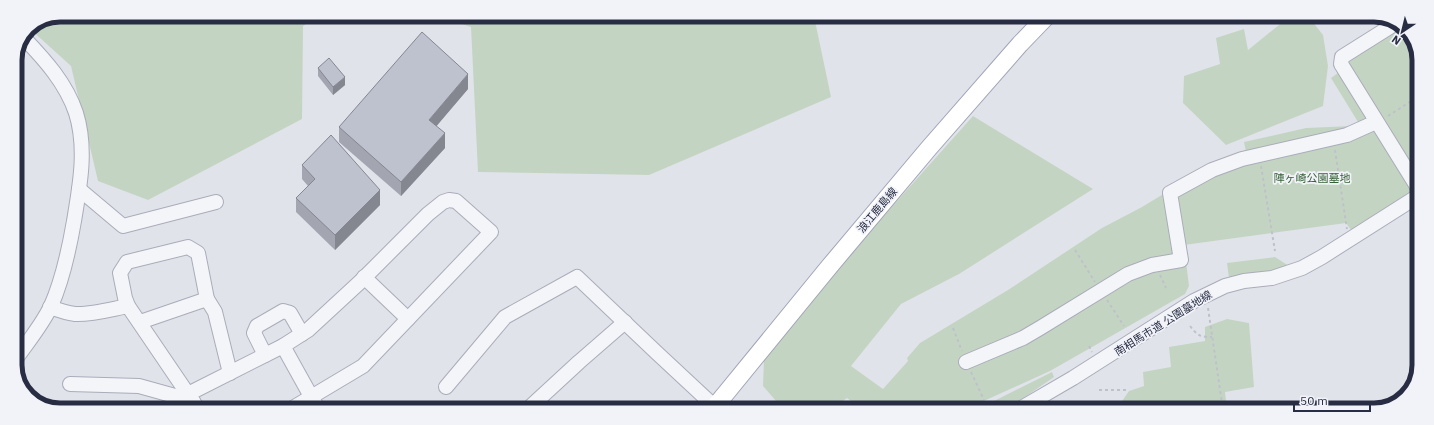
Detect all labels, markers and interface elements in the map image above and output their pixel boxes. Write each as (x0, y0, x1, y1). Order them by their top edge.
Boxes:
north arrow (1382, 12, 1422, 52)
text: N (1389, 32, 1404, 48)
park label: 陣ヶ崎公園墓地 (1274, 171, 1351, 185)
street label: 浪江鹿島線 (854, 184, 900, 236)
street label: 南相馬市道 公園墓地線 (1112, 287, 1214, 359)
scale bar (1294, 387, 1370, 413)
text: 50 m (1300, 393, 1328, 408)

